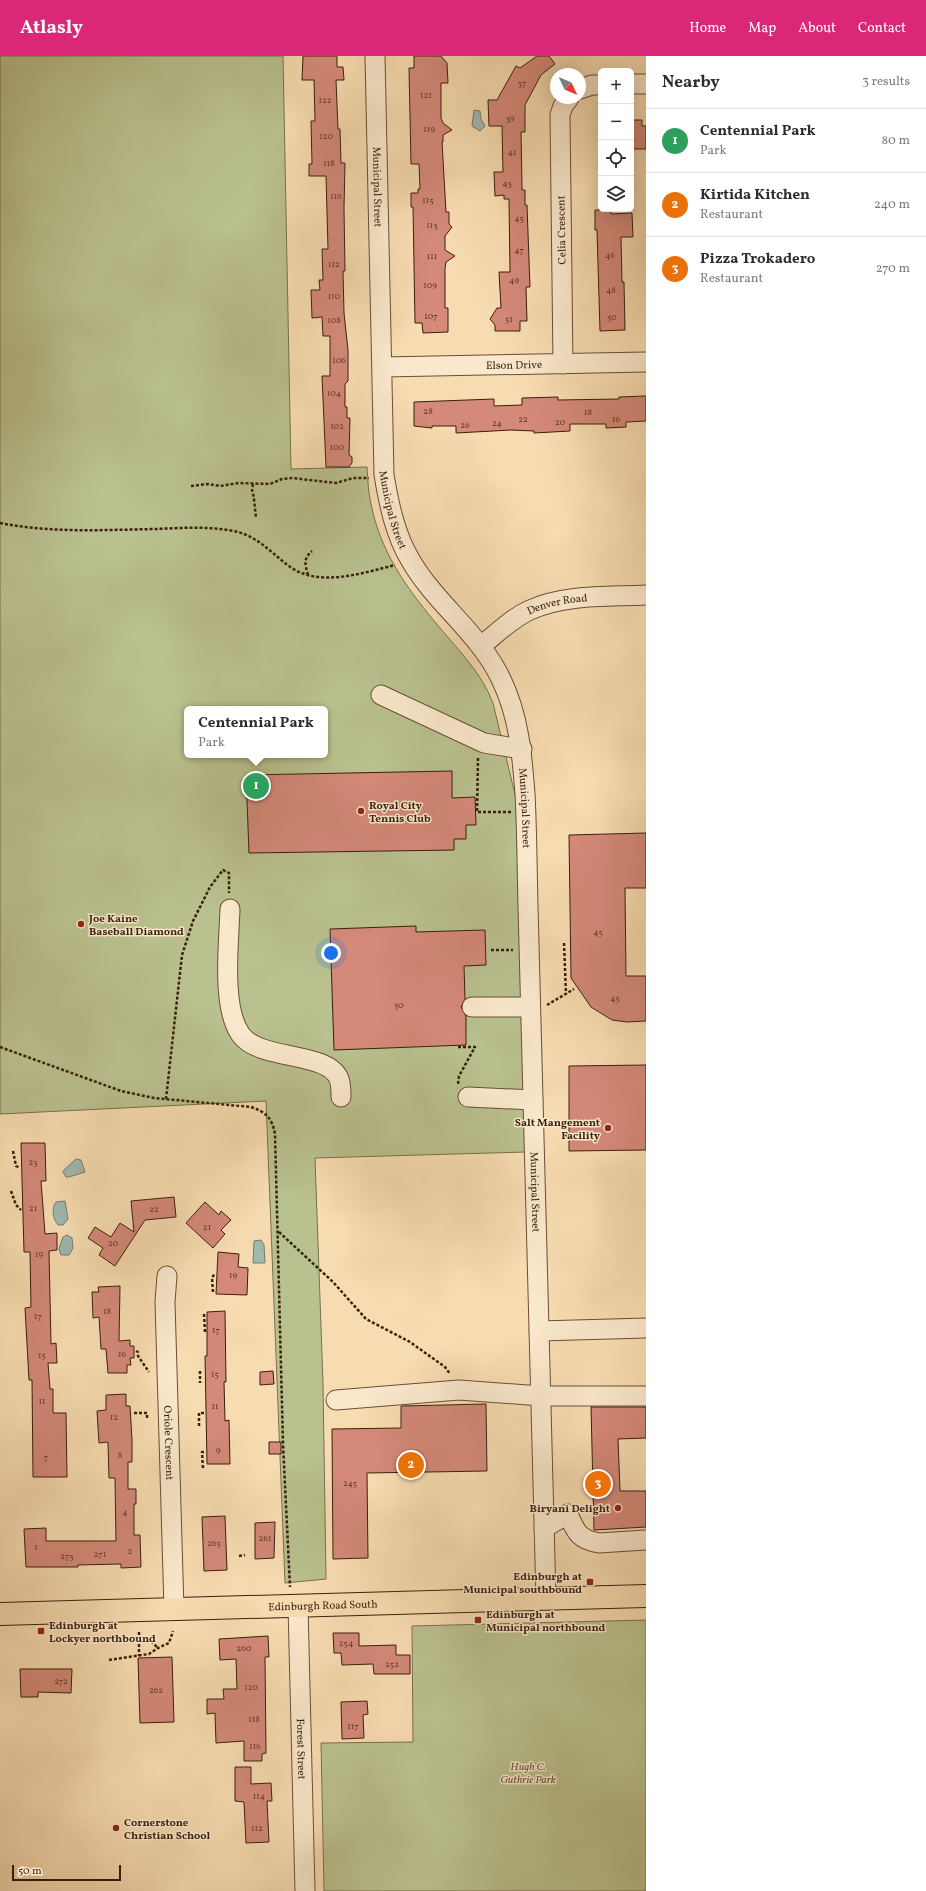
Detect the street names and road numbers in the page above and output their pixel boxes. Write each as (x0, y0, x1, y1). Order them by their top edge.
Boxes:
street label: Municipal Street (368, 147, 385, 228)
street label: Celia Crescent (554, 195, 571, 265)
street label: Elson Drive (486, 358, 542, 374)
street label: Municipal Street (374, 470, 410, 552)
street label: Denver Road (525, 591, 588, 619)
street label: Municipal Street (514, 767, 533, 849)
street label: Municipal Street (525, 1152, 542, 1233)
street label: Oriole Crescent (159, 1405, 176, 1481)
street label: Edinburgh Road South (268, 1597, 378, 1616)
street label: Forest Street (292, 1718, 308, 1780)

